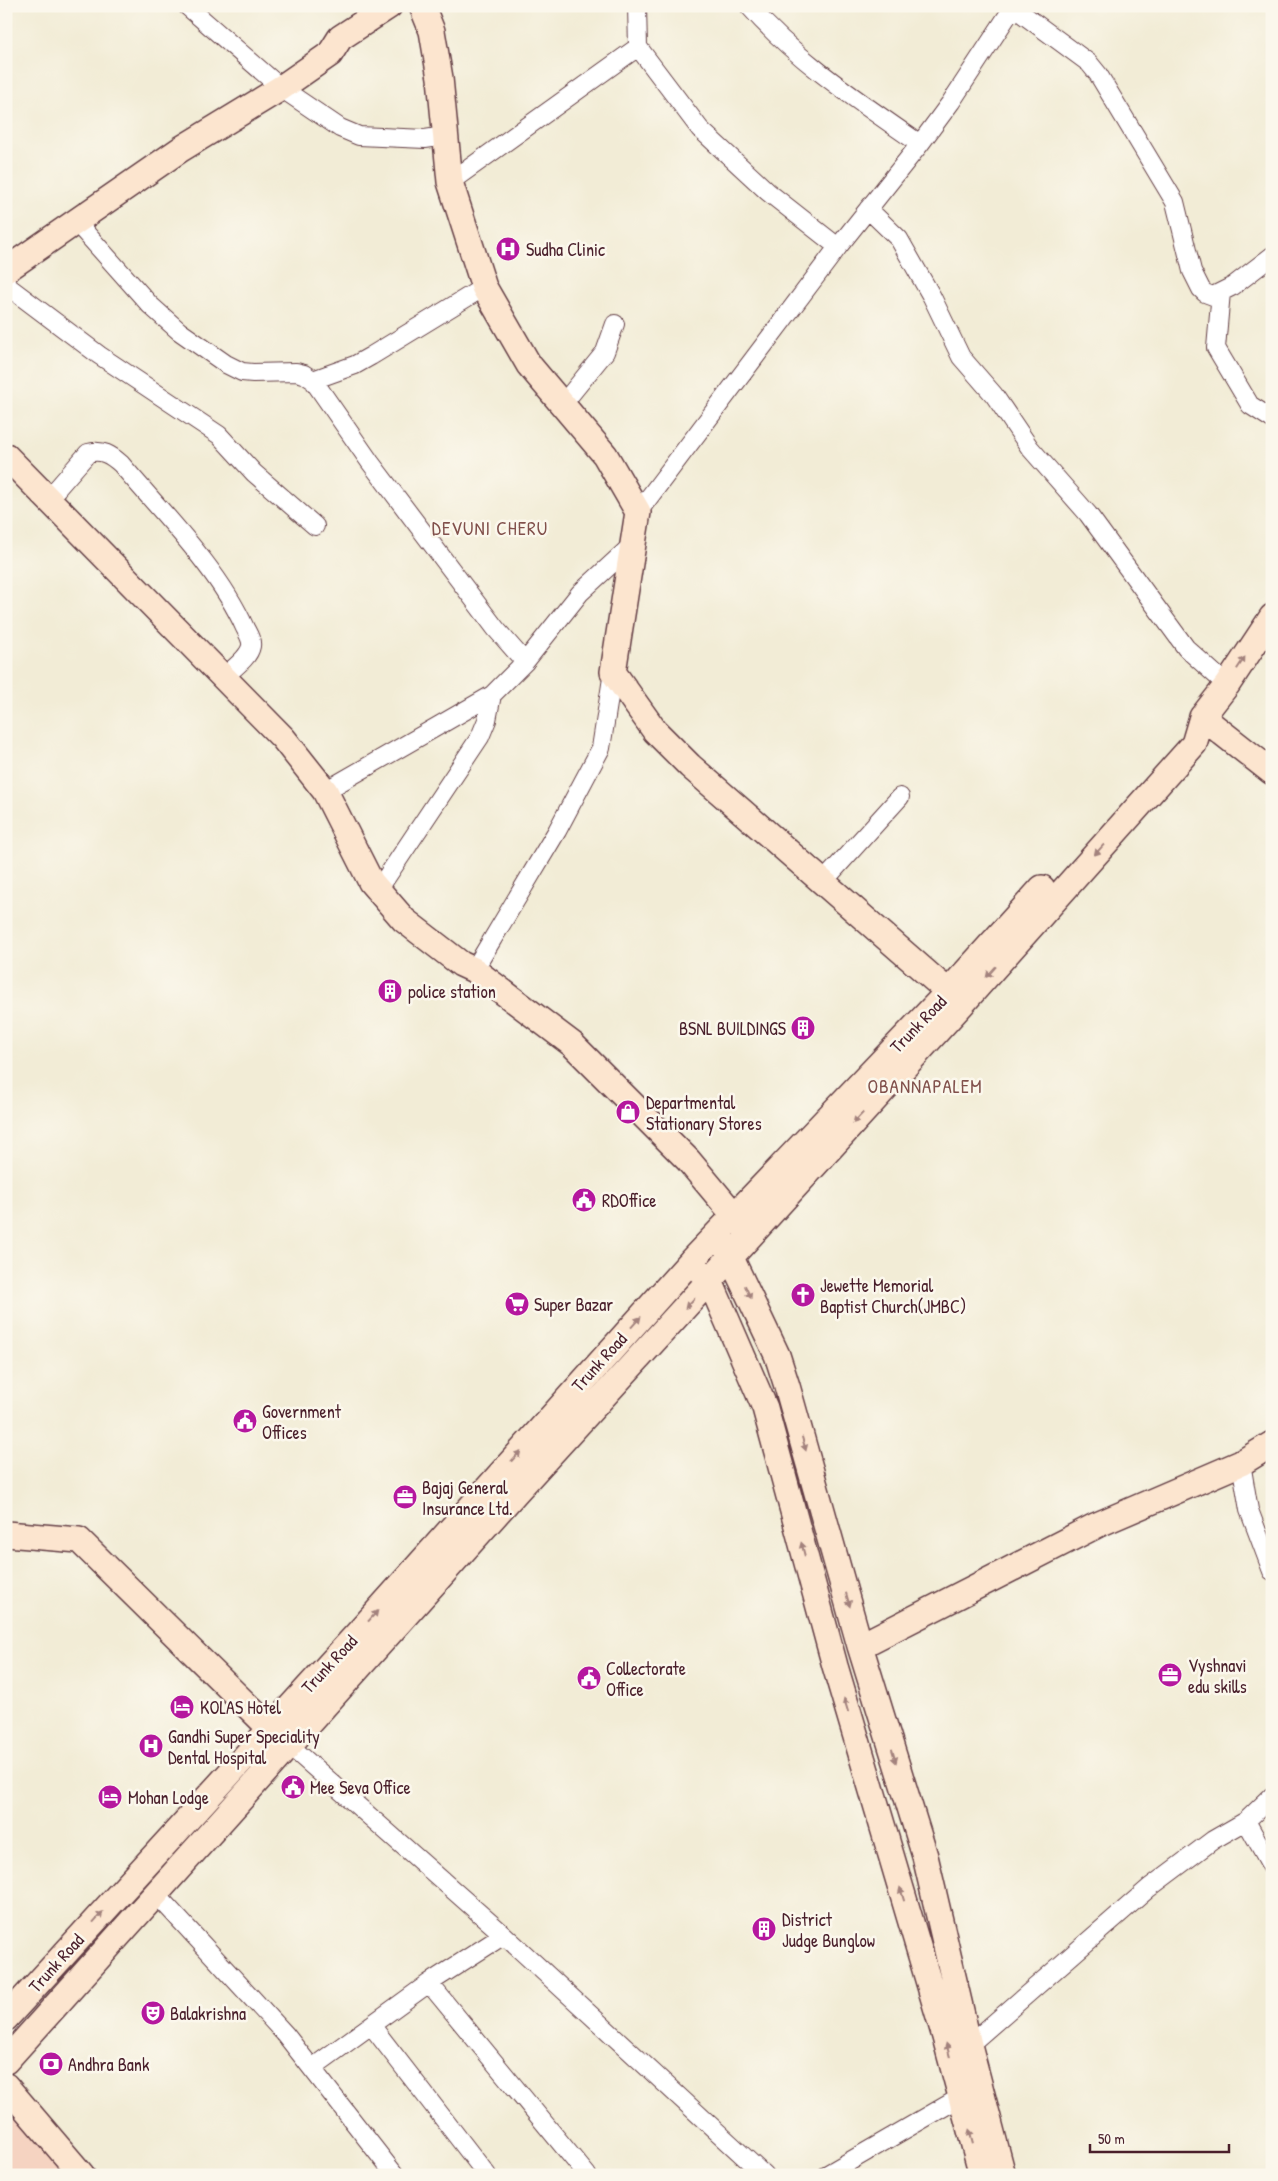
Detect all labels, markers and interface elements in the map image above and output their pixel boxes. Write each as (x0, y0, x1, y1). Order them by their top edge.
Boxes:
hospital icon: Sudha Clinic (495, 236, 521, 262)
place label: Sudha Clinic (526, 237, 605, 262)
district label: DEVUNI CHERU (432, 515, 548, 541)
one-way arrow (1236, 656, 1246, 670)
one-way arrow (1093, 844, 1105, 856)
one-way arrow (985, 965, 997, 977)
building icon: police station (377, 978, 403, 1004)
place label: police station (408, 979, 496, 1004)
street label: Trunk Road (884, 989, 952, 1059)
building icon: BSNL BUILDINGS (790, 1015, 816, 1041)
place label: BSNL BUILDINGS (679, 1016, 786, 1041)
district label: OBANNAPALEM (867, 1073, 983, 1099)
place label: Departmental Stationary Stores (646, 1090, 762, 1136)
shop icon: Departmental Stationary Stores (615, 1099, 641, 1125)
one-way arrow (852, 1111, 864, 1123)
public building icon: RDOffice (571, 1187, 597, 1213)
place label: RDOffice (602, 1188, 656, 1213)
place label: Jewette Memorial Baptist Church(JMBC) (820, 1273, 966, 1319)
church icon: Jewette Memorial Baptist Church(JMBC) (790, 1282, 816, 1308)
one-way arrow (744, 1285, 752, 1299)
supermarket icon: Super Bazar (504, 1291, 530, 1317)
place label: Super Bazar (534, 1292, 613, 1317)
one-way arrow (684, 1296, 696, 1308)
one-way arrow (630, 1316, 642, 1328)
street label: Trunk Road (566, 1327, 632, 1397)
place label: Government Offices (262, 1399, 342, 1445)
public building icon: Government Offices (232, 1408, 258, 1434)
one-way arrow (800, 1436, 808, 1451)
one-way arrow (510, 1450, 522, 1462)
place label: Bajaj General Insurance Ltd. (422, 1475, 513, 1521)
office icon: Bajaj General Insurance Ltd. (392, 1484, 418, 1510)
one-way arrow (798, 1541, 806, 1556)
one-way arrow (844, 1593, 852, 1608)
one-way arrow (367, 1611, 379, 1623)
street label: Trunk Road (295, 1629, 363, 1699)
place label: Vyshnavi edu skills (1188, 1653, 1247, 1699)
place label: Collectorate Office (606, 1656, 686, 1702)
office icon: Vyshnavi edu skills (1157, 1662, 1183, 1688)
public building icon: Collectorate Office (576, 1665, 602, 1691)
hotel icon: KOLAS Hotel (169, 1694, 195, 1720)
place label: KOLAS Hotel (200, 1695, 281, 1720)
one-way arrow (842, 1698, 850, 1713)
place label: Gandhi Super Speciality Dental Hospital (168, 1724, 320, 1770)
hospital icon: Gandhi Super Speciality Dental Hospital (138, 1733, 164, 1759)
one-way arrow (891, 1748, 898, 1763)
public building icon: Mee Seva Office (280, 1774, 306, 1800)
place label: Mee Seva Office (310, 1775, 411, 1800)
hotel icon: Mohan Lodge (97, 1784, 123, 1810)
place label: Mohan Lodge (128, 1785, 209, 1810)
one-way arrow (898, 1887, 906, 1902)
place label: District Judge Bunglow (782, 1907, 875, 1953)
one-way arrow (92, 1912, 104, 1924)
building icon: District Judge Bunglow (751, 1916, 777, 1942)
street label: Trunk Road (23, 1928, 89, 1998)
theatre icon: Balakrishna (140, 2000, 166, 2026)
place label: Balakrishna (170, 2001, 246, 2026)
one-way arrow (944, 2043, 952, 2058)
bank icon: Andhra Bank (38, 2051, 64, 2077)
place label: Andhra Bank (68, 2052, 150, 2077)
scale bar (1090, 2121, 1229, 2153)
text: 50 m (1098, 2128, 1125, 2149)
one-way arrow (967, 2129, 975, 2144)

